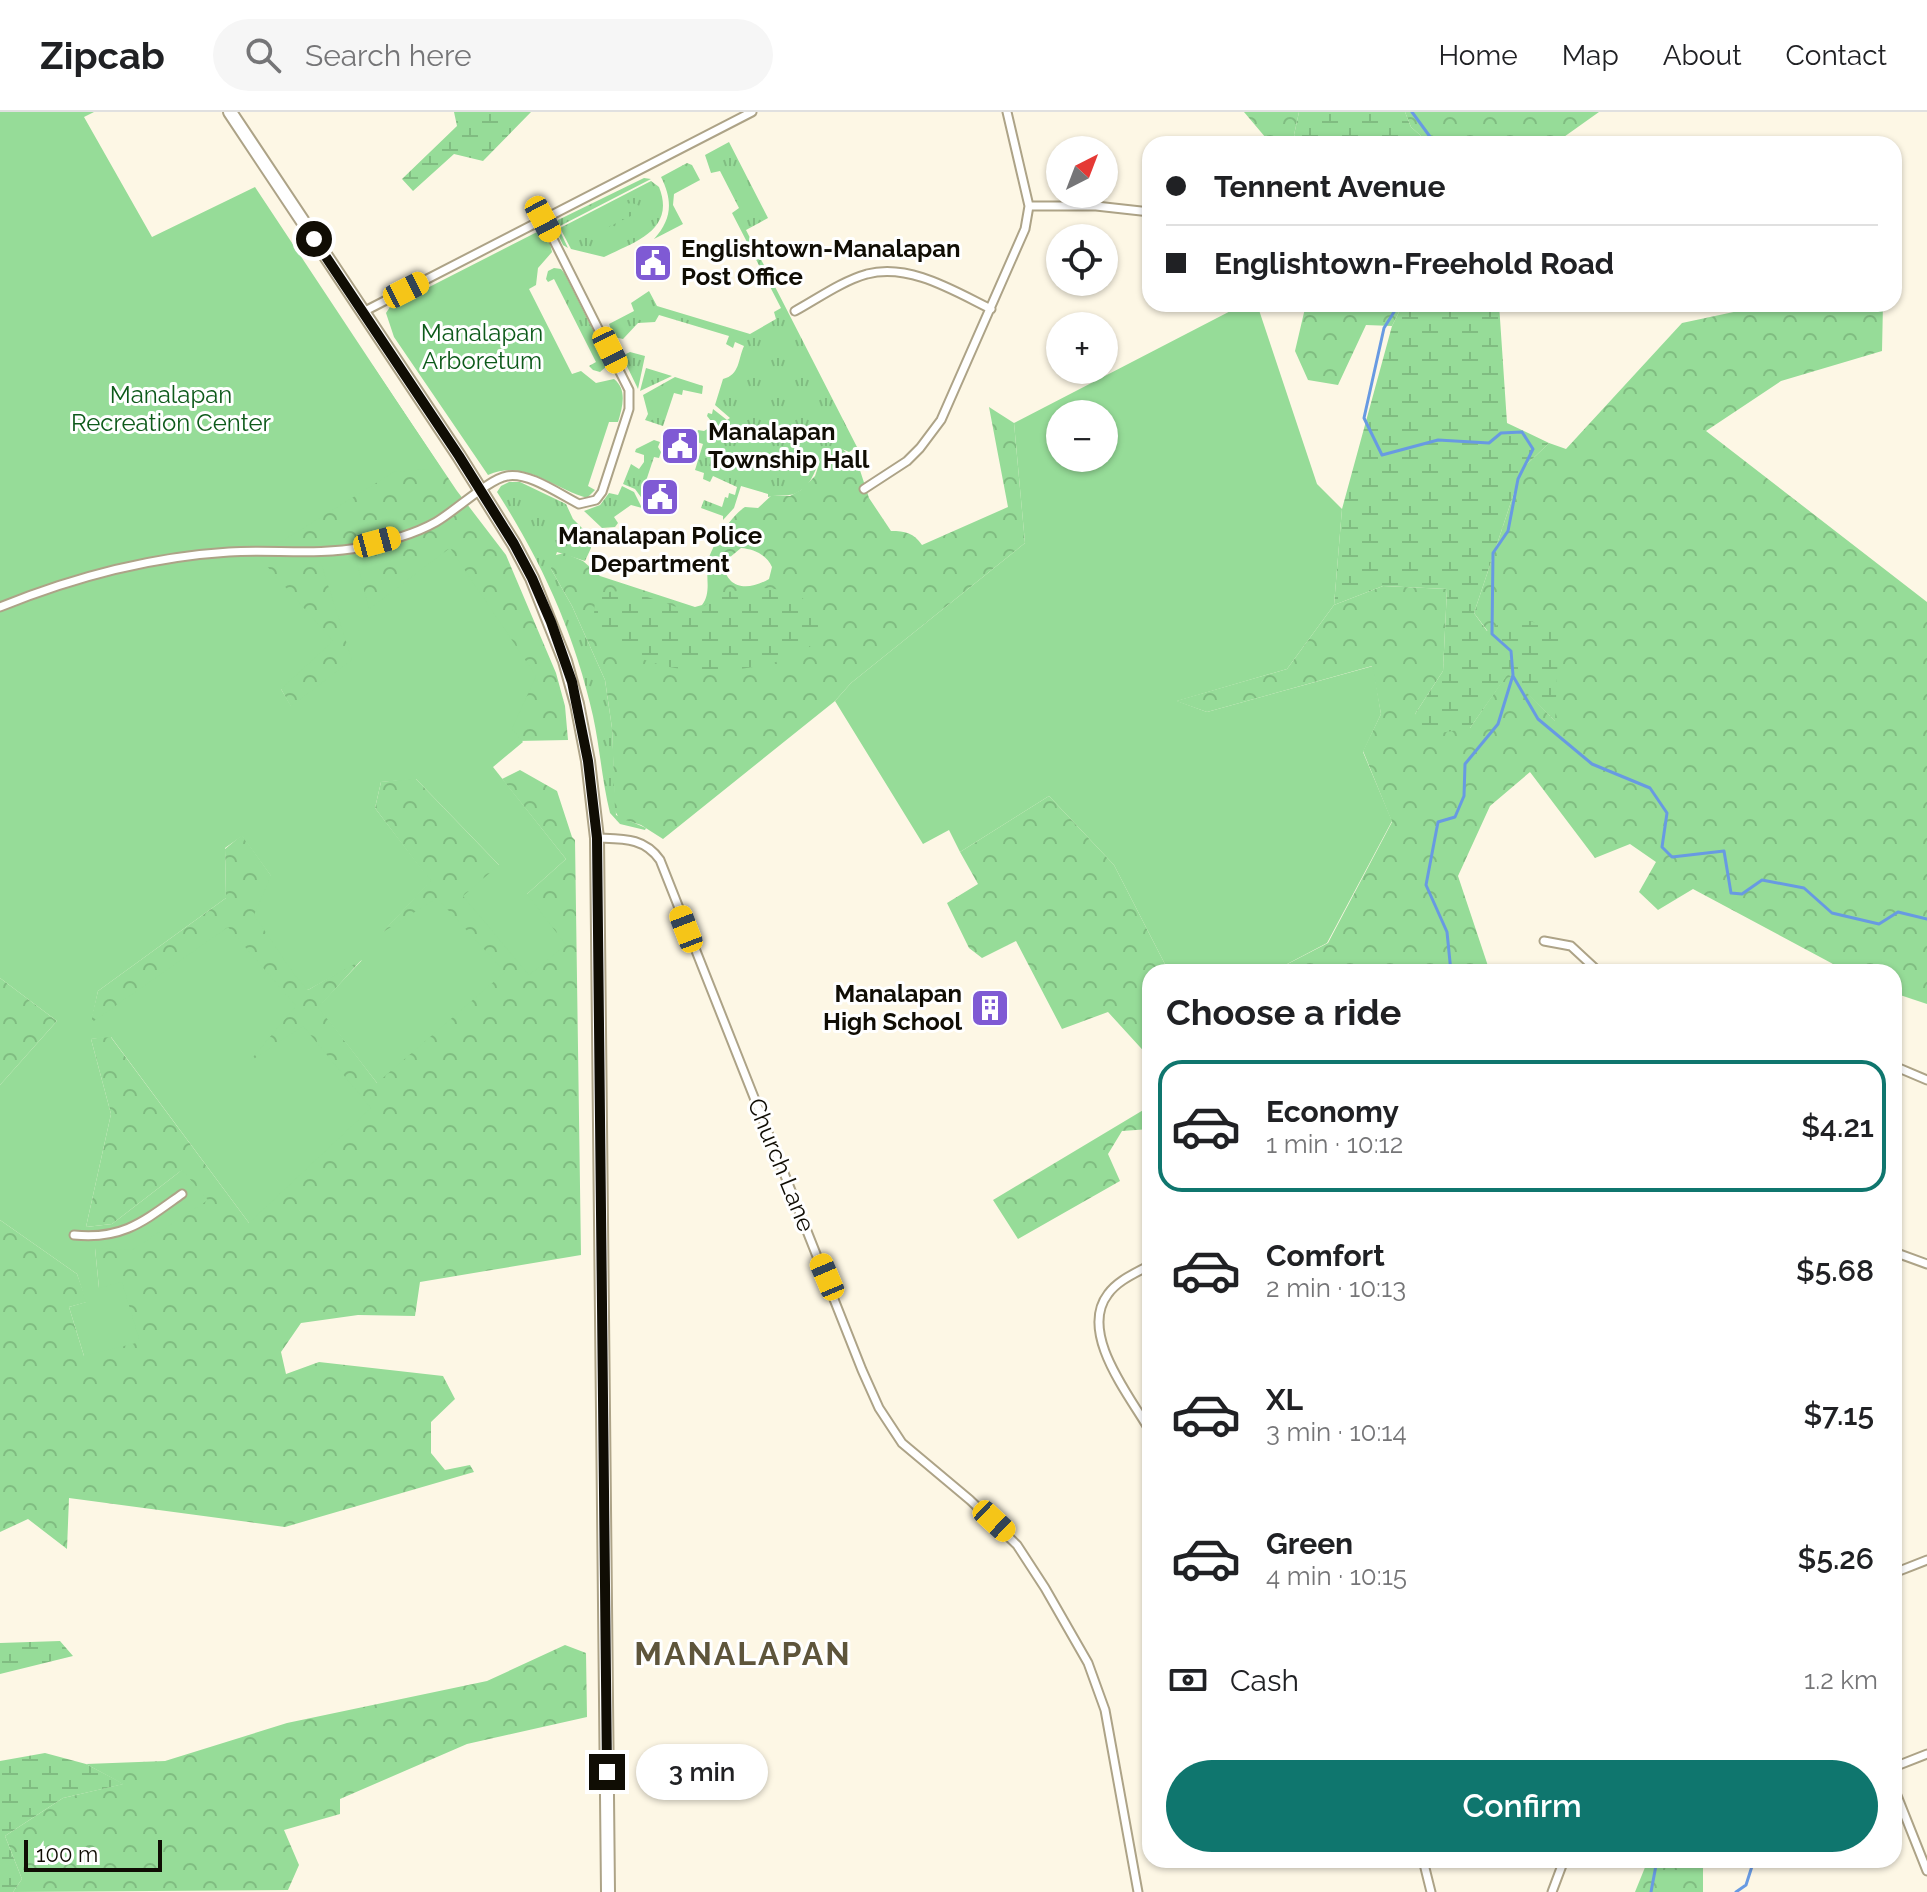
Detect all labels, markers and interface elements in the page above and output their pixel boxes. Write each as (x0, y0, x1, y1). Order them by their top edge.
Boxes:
search box (213, 19, 773, 91)
text: Zipcab (40, 33, 165, 78)
icon: search (241, 33, 285, 77)
text: Search here (305, 38, 472, 73)
text: Home (1438, 39, 1518, 72)
text: Map (1562, 39, 1619, 72)
text: About (1663, 39, 1742, 72)
text: Contact (1786, 39, 1887, 72)
north arrow (1046, 136, 1118, 208)
map controls (1046, 136, 1118, 472)
text: Tennent Avenue (1214, 169, 1445, 204)
car (521, 192, 565, 246)
route start (296, 221, 332, 257)
button: locate (1046, 224, 1118, 296)
place label: Englishtown-Manalapan Post Office (681, 234, 960, 291)
public building icon: Englishtown-Manalapan Post Office (632, 242, 674, 284)
text: Englishtown-Freehold Road (1214, 246, 1614, 281)
car (379, 268, 433, 312)
button: + (1046, 312, 1118, 384)
park label: Manalapan Arboretum (421, 318, 543, 375)
car (589, 323, 631, 377)
park label: Manalapan Recreation Center (71, 380, 272, 437)
button: − (1046, 400, 1118, 472)
place label: Manalapan Township Hall (708, 417, 870, 474)
public building icon: Manalapan Township Hall (659, 425, 701, 467)
public building icon: Manalapan Police Department (639, 476, 681, 518)
place label: Manalapan Police Department (558, 521, 762, 578)
car (351, 524, 403, 560)
car (666, 902, 706, 956)
place label: Manalapan High School (823, 979, 962, 1036)
building icon: Manalapan High School (969, 987, 1011, 1029)
text: Choose a ride (1166, 991, 1401, 1033)
icon: car (1170, 1090, 1242, 1162)
street label: Church Lane (742, 1094, 821, 1236)
text: Economy (1266, 1094, 1399, 1129)
text: $4.21 (1801, 1109, 1874, 1144)
text: 1 min · 10:12 (1266, 1129, 1403, 1159)
icon: car (1170, 1234, 1242, 1306)
text: Comfort (1266, 1238, 1385, 1273)
car (807, 1250, 847, 1304)
text: $5.68 (1796, 1253, 1874, 1288)
text: 2 min · 10:13 (1266, 1273, 1406, 1303)
icon: car (1170, 1378, 1242, 1450)
text: XL (1266, 1382, 1303, 1417)
text: $7.15 (1803, 1397, 1874, 1432)
text: 3 min · 10:14 (1266, 1417, 1407, 1447)
car (968, 1496, 1020, 1546)
icon: car (1170, 1522, 1242, 1594)
text: Green (1266, 1526, 1353, 1561)
text: $5.26 (1798, 1541, 1874, 1576)
text: 4 min · 10:15 (1266, 1561, 1407, 1591)
district label: MANALAPAN (634, 1635, 852, 1672)
icon: cash (1166, 1658, 1210, 1702)
text: Cash (1230, 1663, 1299, 1698)
text: 1.2 km (1804, 1665, 1878, 1695)
callout: 3 min (635, 1744, 767, 1800)
route end (589, 1754, 625, 1790)
text: 3 min (669, 1757, 735, 1787)
button: Confirm (1166, 1760, 1878, 1852)
scale bar (24, 1836, 162, 1872)
text: 100 m (36, 1841, 98, 1867)

